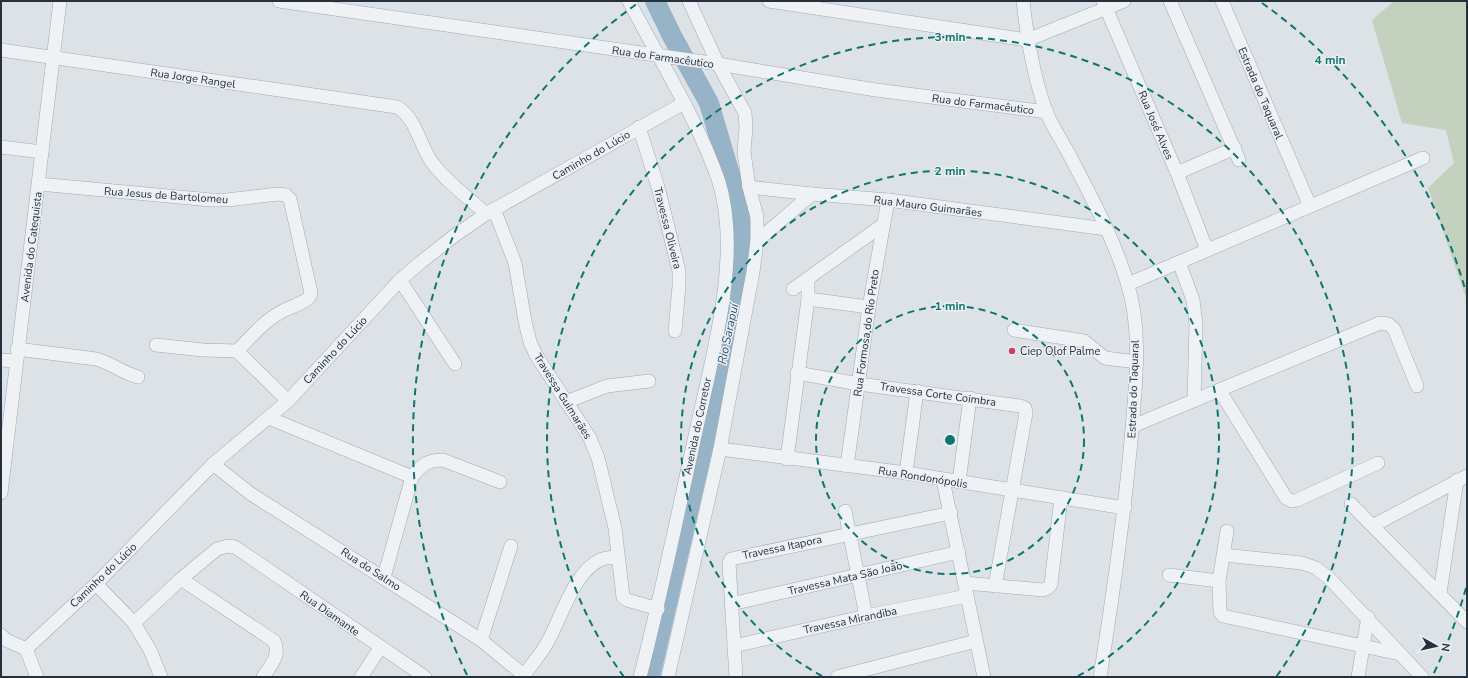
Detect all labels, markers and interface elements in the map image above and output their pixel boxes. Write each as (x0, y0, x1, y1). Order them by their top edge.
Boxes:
text: 3 min (934, 29, 966, 45)
street label: Rua do Farmacêutico (611, 43, 715, 72)
street label: Estrada do Taquaral (1234, 45, 1287, 142)
text: 4 min (1314, 52, 1346, 68)
street label: Rua Jorge Rangel (149, 65, 237, 92)
street label: Rua José Alves (1134, 88, 1177, 162)
street label: Rua do Farmacêutico (931, 91, 1035, 118)
street label: Caminho do Lúcio (550, 127, 633, 184)
text: 2 min (934, 163, 966, 179)
street label: Rua Jesus de Bartolomeu (103, 184, 229, 207)
street label: Travessa Oliveira (650, 186, 685, 271)
street label: Avenida do Catequista (17, 191, 46, 303)
street label: Rua Mauro Guimarães (873, 192, 983, 221)
street label: Rua Formosa do Rio Preto (850, 269, 883, 398)
text: 1 min (934, 298, 966, 314)
water label: Rio Sarapuí (714, 300, 743, 366)
street label: Caminho do Lúcio (300, 313, 371, 387)
street label: Estrada do Taquaral (1124, 339, 1143, 439)
place label: Ciep Olof Palme (1020, 344, 1100, 359)
marker: Ciep Olof Palme (1007, 346, 1017, 356)
street label: Travessa Guimarães (530, 350, 595, 442)
street label: Avenida do Corretor (680, 376, 715, 476)
street label: Travessa Corte Coimbra (879, 379, 997, 410)
centre of rings (943, 433, 957, 447)
street label: Rua Rondonópolis (877, 463, 969, 492)
street label: Travessa Itapora (741, 532, 823, 563)
street label: Caminho do Lúcio (67, 540, 140, 611)
street label: Rua do Salmo (338, 544, 404, 594)
street label: Travessa Mata São João (786, 558, 904, 599)
street label: Rua Diamante (297, 587, 363, 640)
street label: Travessa Mirandiba (802, 603, 898, 638)
north arrow (1416, 626, 1456, 666)
text: N (1437, 642, 1453, 652)

